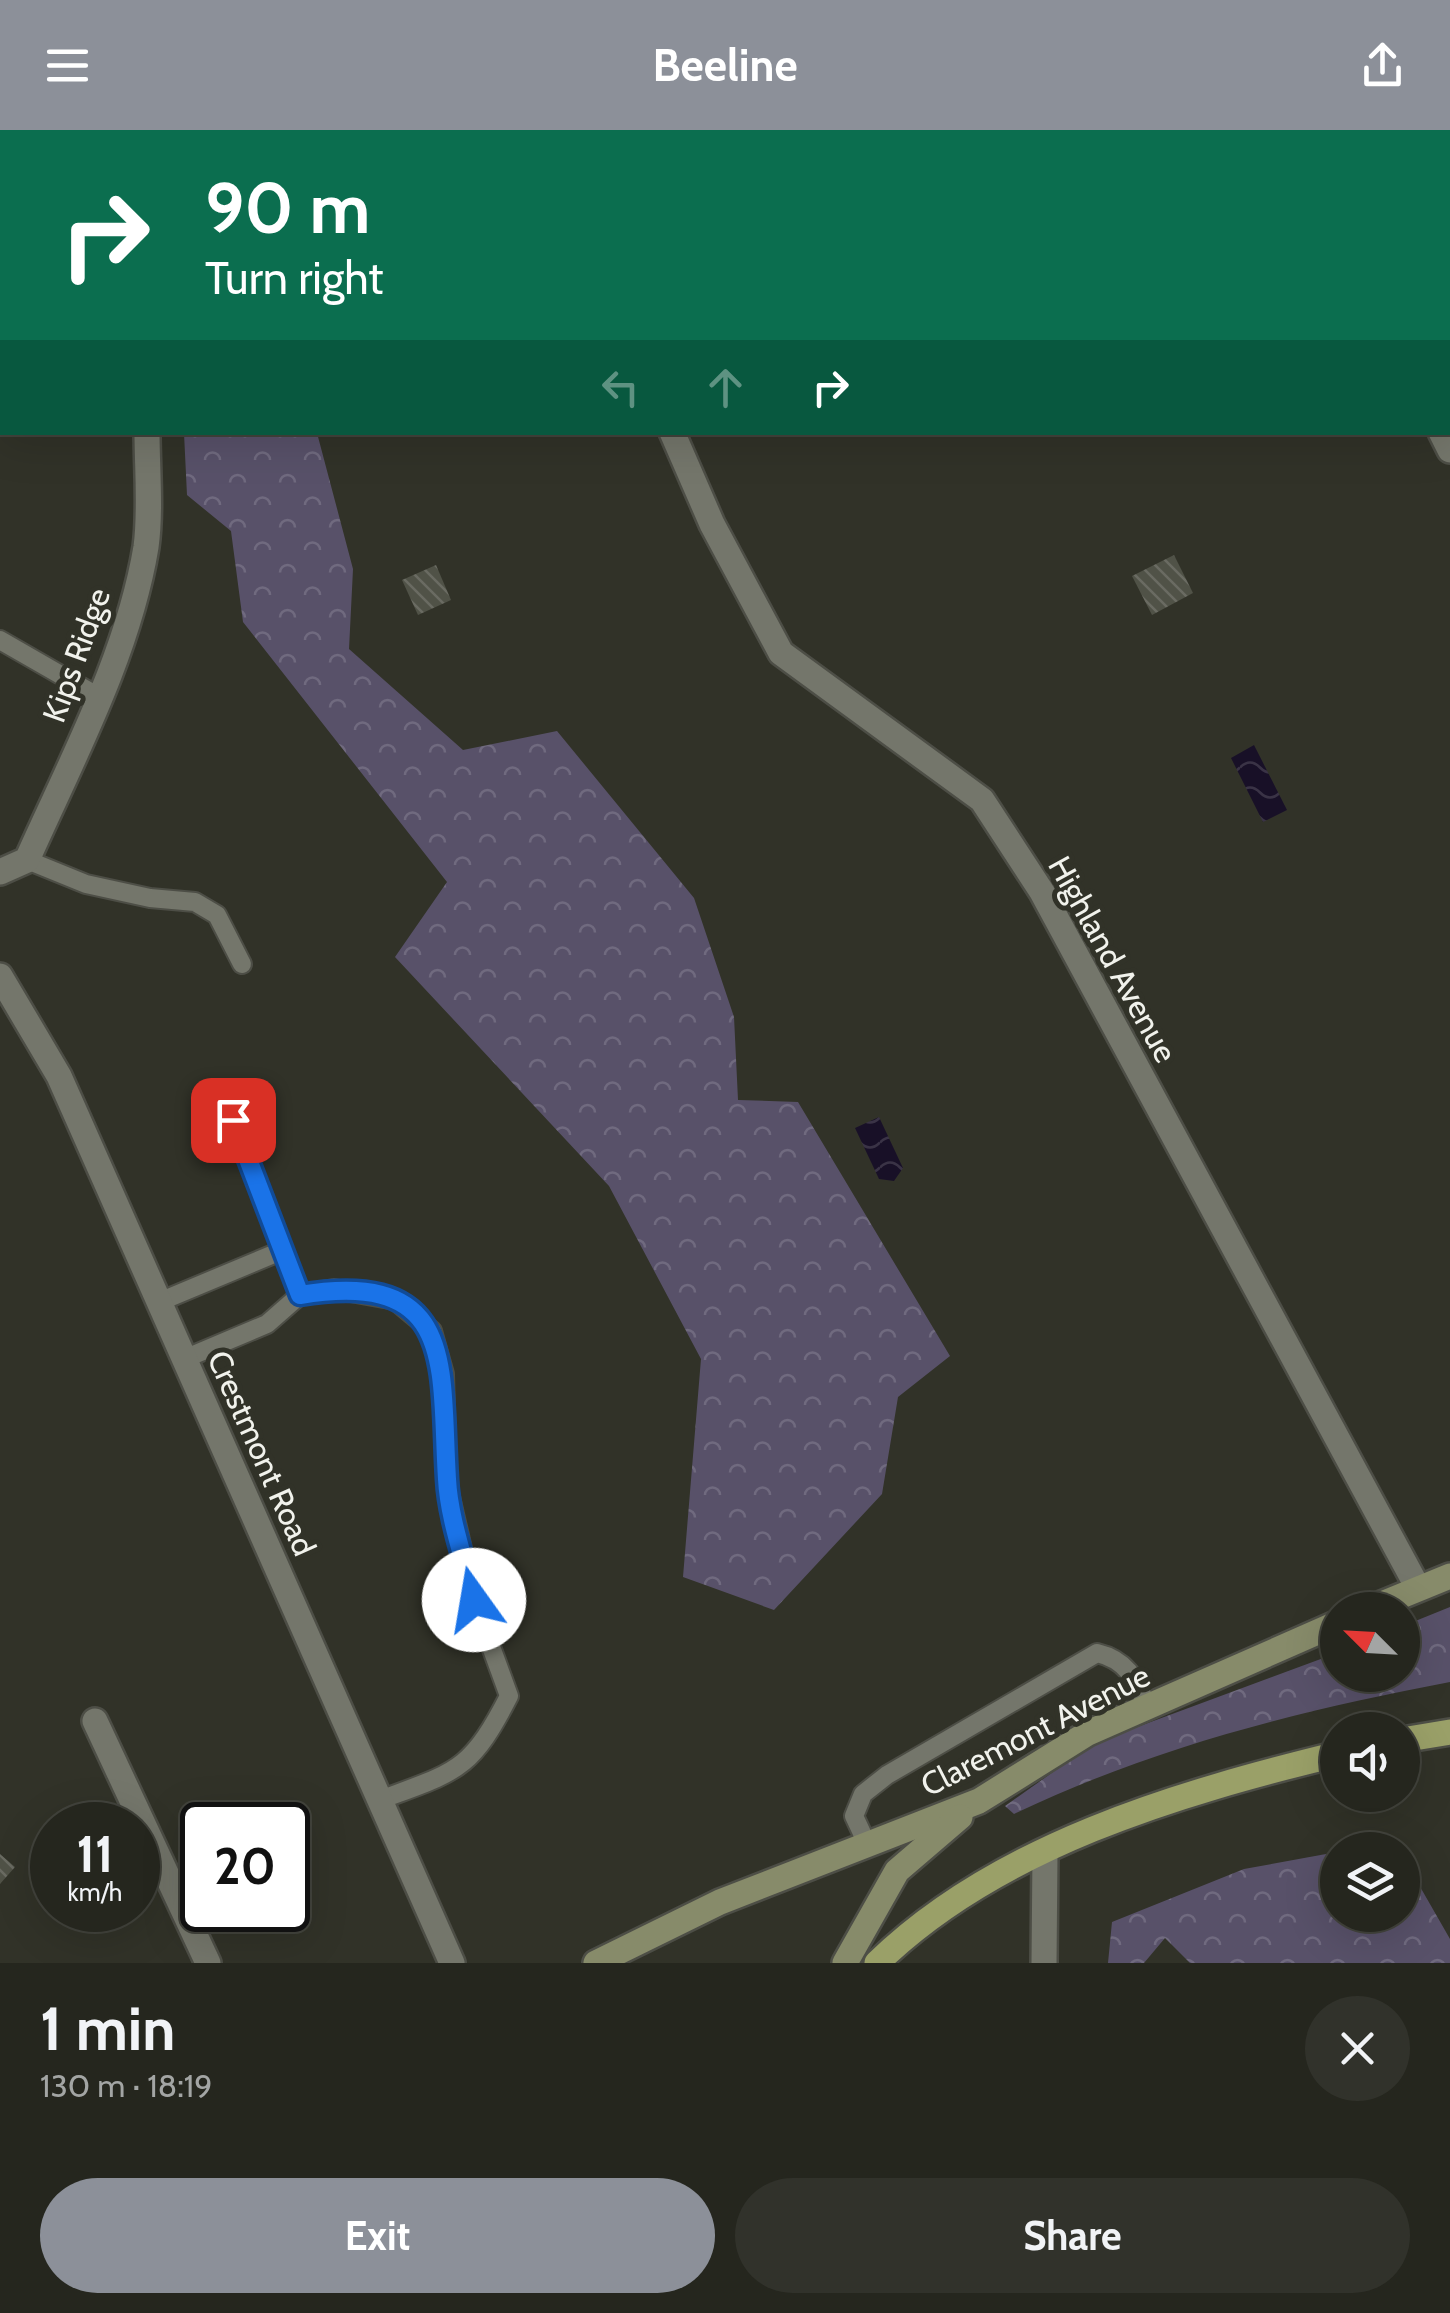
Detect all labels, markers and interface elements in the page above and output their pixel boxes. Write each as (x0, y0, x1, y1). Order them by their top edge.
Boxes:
icon: menu (40, 38, 95, 93)
text: Beeline (652, 38, 798, 92)
icon: share (1355, 38, 1410, 93)
text: 90 m (205, 165, 370, 251)
icon: right (40, 170, 170, 300)
text: Turn right (205, 251, 384, 305)
icon: left (593, 360, 648, 415)
icon: ahead (698, 360, 753, 415)
icon: right (803, 360, 858, 415)
street label: Kips Ridge (34, 583, 118, 727)
street label: Highland Avenue (1040, 849, 1186, 1069)
pin (191, 1078, 276, 1163)
icon: arrive (206, 1093, 261, 1148)
street label: Crestmont Road (199, 1344, 325, 1562)
position arrow (422, 1548, 526, 1652)
north arrow (1320, 1592, 1420, 1692)
map controls (1320, 1592, 1420, 1932)
street label: Claremont Avenue (914, 1656, 1156, 1804)
button: sound (1320, 1712, 1420, 1812)
speed limit sign: 20 (180, 1802, 310, 1932)
text: 11 (77, 1824, 113, 1885)
button: layers (1320, 1832, 1420, 1932)
text: km/h (68, 1877, 122, 1907)
text: 1 min (40, 1992, 175, 2065)
button: close (1305, 1996, 1410, 2101)
text: 130 m · 18:19 (40, 2066, 212, 2105)
button: Exit (40, 2178, 715, 2293)
button: Share (735, 2178, 1410, 2293)

